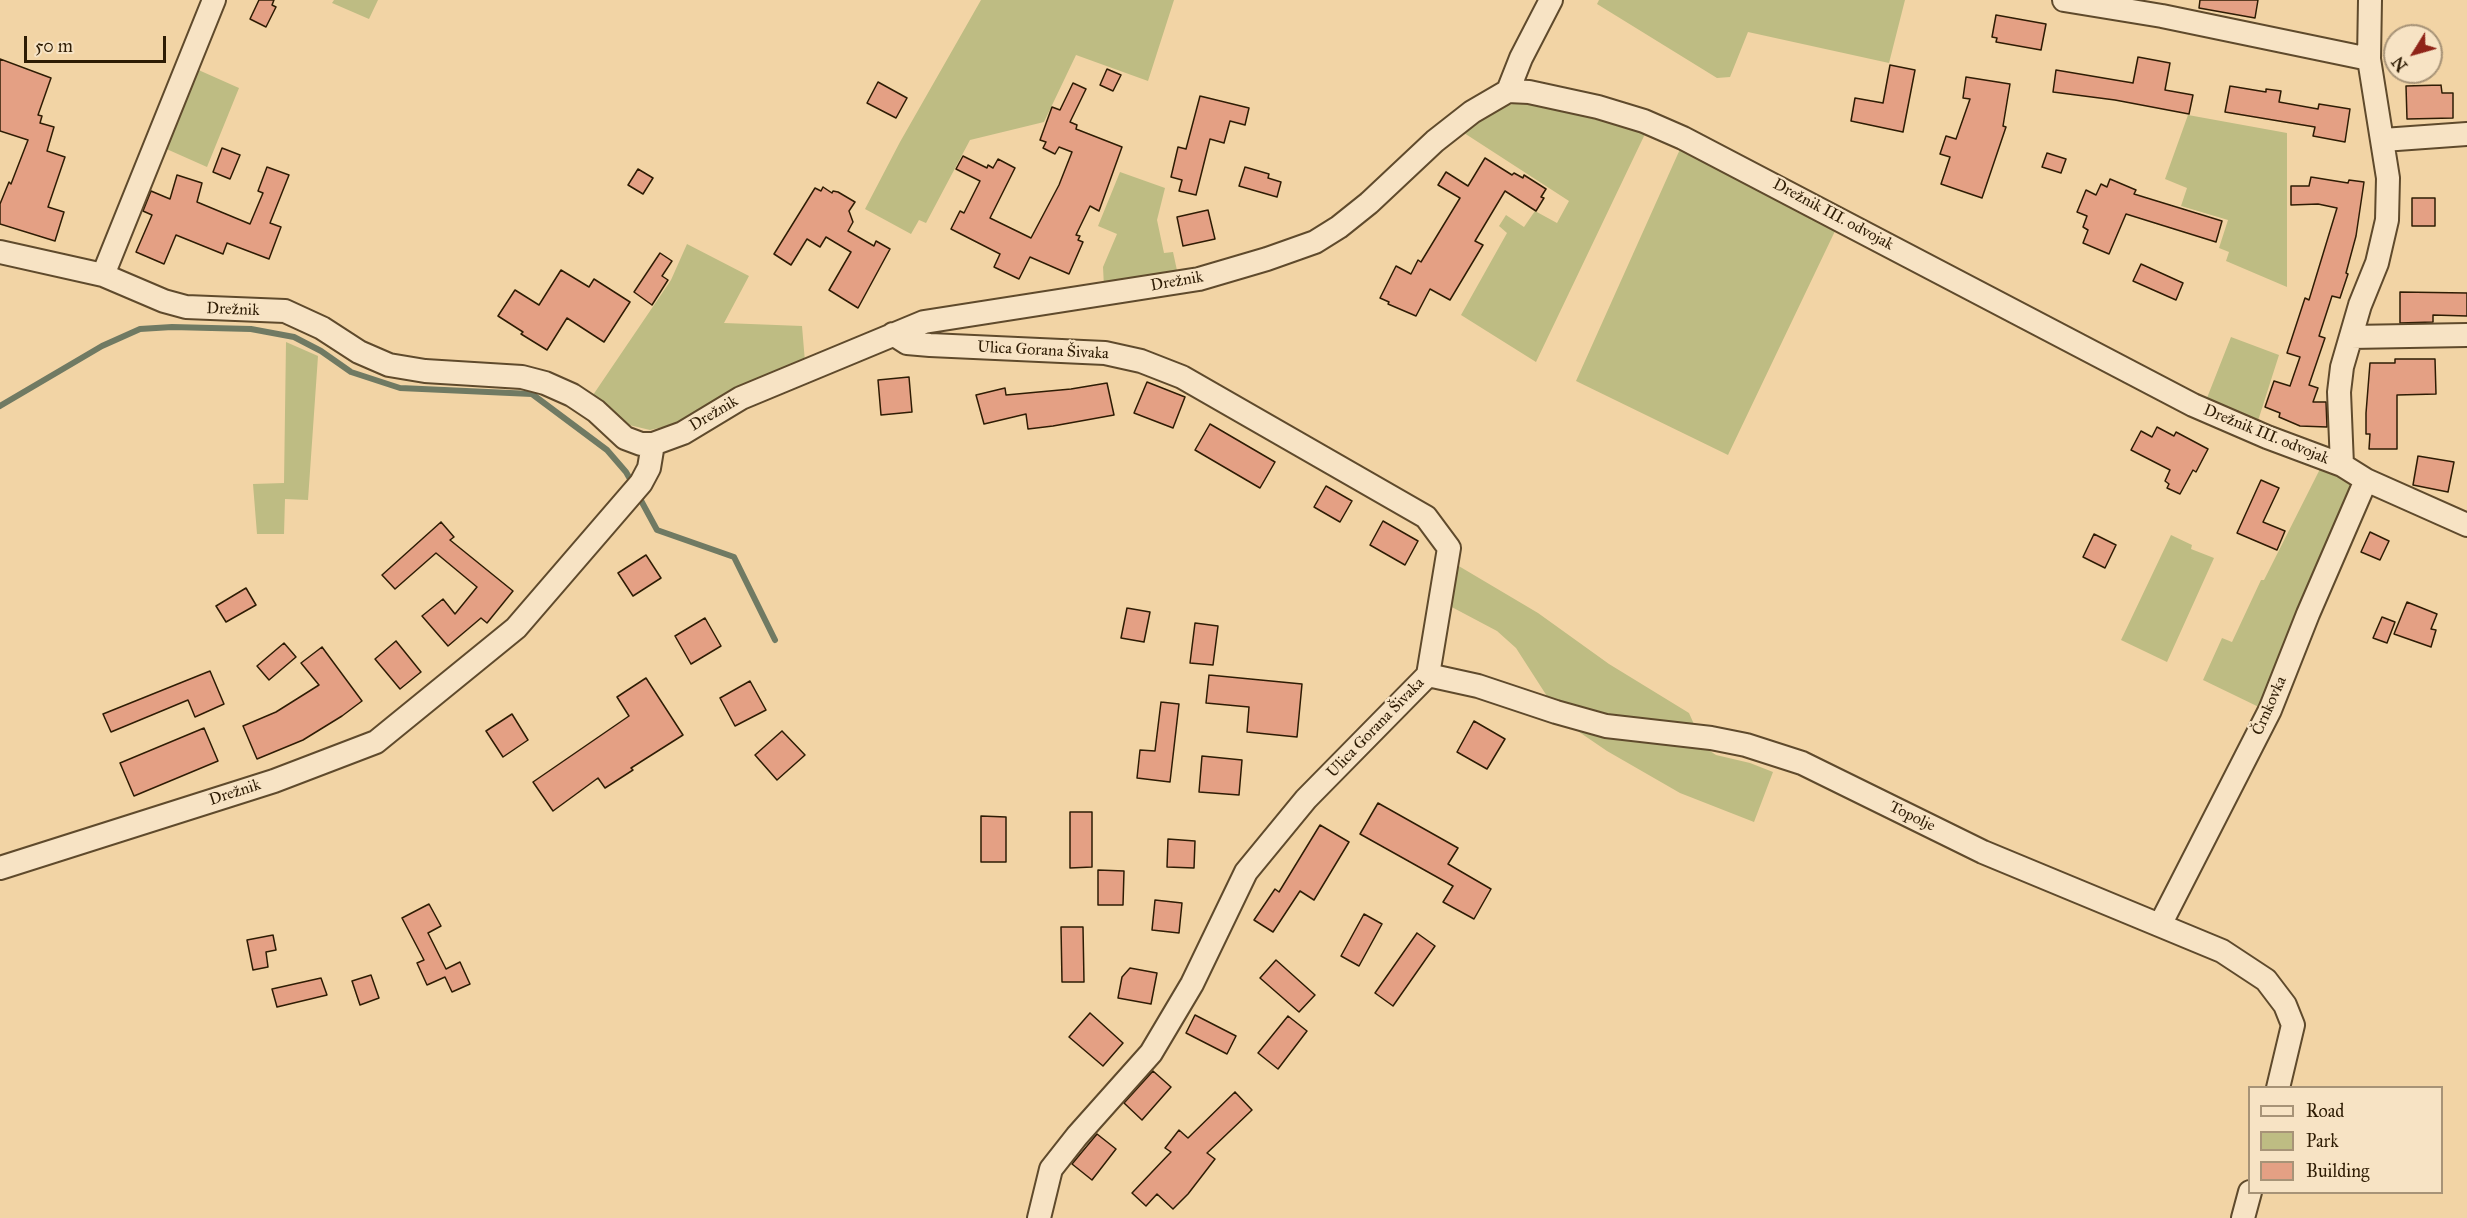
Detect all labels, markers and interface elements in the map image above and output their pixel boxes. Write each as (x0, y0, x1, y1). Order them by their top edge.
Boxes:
scale bar (27, 24, 170, 62)
north arrow (2383, 24, 2443, 84)
text: 50 m (35, 35, 73, 57)
text: N (2388, 53, 2412, 75)
street label: Drežnik III. odvojak (1769, 175, 1897, 255)
street label: Drežnik (1149, 268, 1205, 296)
street label: Drežnik (206, 299, 260, 321)
street label: Ulica Gorana Šivaka (977, 338, 1109, 364)
street label: Drežnik (686, 392, 742, 436)
street label: Drežnik III. odvojak (2200, 401, 2332, 469)
street label: Črnkovka (2248, 673, 2292, 739)
street label: Ulica Gorana Šivaka (1323, 674, 1429, 782)
street label: Drežnik (207, 776, 263, 810)
street label: Topolje (1886, 798, 1938, 836)
legend (2248, 1086, 2443, 1194)
text: Road (2306, 1100, 2344, 1122)
text: Park (2306, 1130, 2339, 1152)
text: Building (2306, 1160, 2369, 1182)

